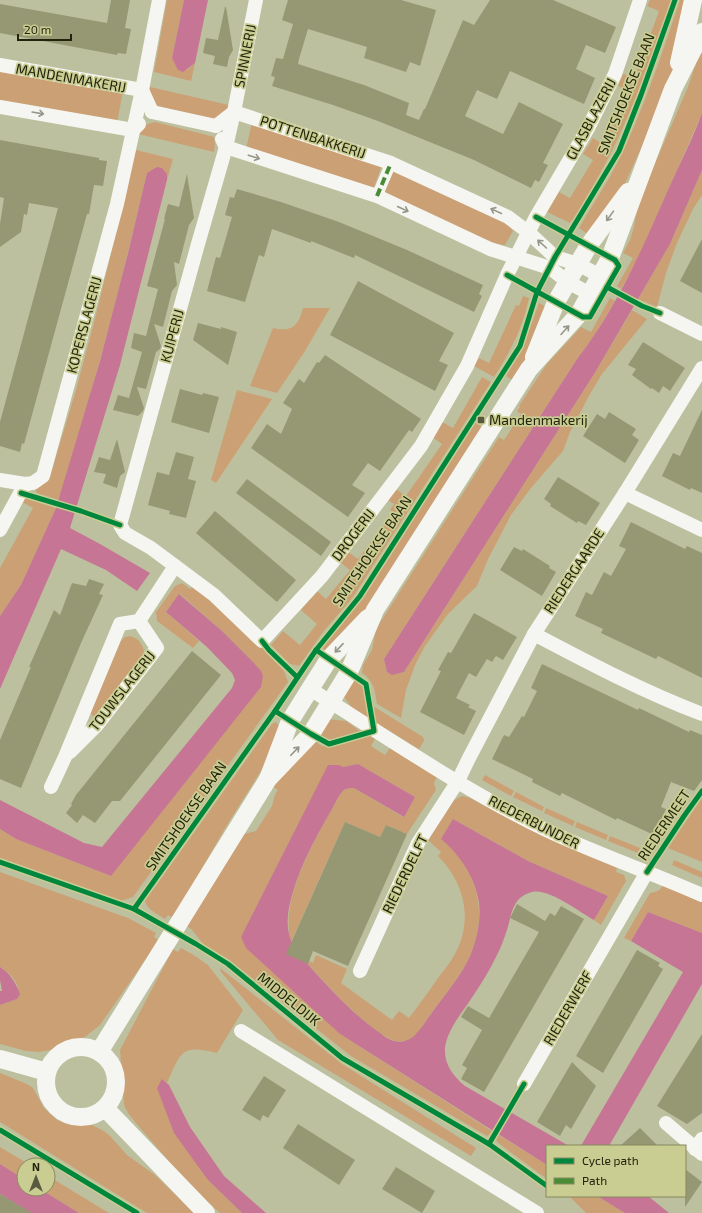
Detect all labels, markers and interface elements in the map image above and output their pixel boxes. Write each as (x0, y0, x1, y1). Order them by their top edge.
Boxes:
scale bar (18, 16, 71, 42)
text: 20 m (24, 22, 51, 36)
street label: SPINNERIJ (230, 23, 259, 89)
street label: SMITSHOEKSE BAAN (593, 31, 658, 157)
street label: MANDENMAKERIJ (14, 59, 128, 96)
street label: GLASBLAZERIJ (562, 75, 619, 162)
one-way arrow (32, 110, 45, 118)
street label: POTTENBAKKERIJ (258, 111, 368, 162)
one-way arrow (248, 153, 260, 161)
one-way arrow (397, 206, 409, 213)
one-way arrow (490, 207, 502, 214)
one-way arrow (606, 211, 614, 222)
one-way arrow (536, 240, 547, 249)
street label: KOPERSLAGERIJ (62, 275, 105, 375)
street label: KUIPERIJ (156, 307, 187, 364)
one-way arrow (560, 325, 569, 335)
place label: Mandenmakerij (489, 411, 588, 428)
marker: Mandenmakerij (476, 415, 486, 425)
street label: SMITSHOEKSE BAAN (328, 492, 415, 609)
street label: DROGERIJ (327, 505, 378, 564)
street label: RIEDERGAARDE (540, 525, 607, 616)
one-way arrow (334, 643, 344, 653)
street label: TOUWSLAGERIJ (85, 647, 158, 734)
one-way arrow (290, 746, 300, 756)
street label: SMITSHOEKSE BAAN (142, 758, 230, 874)
street label: RIEDERMEET (634, 786, 694, 863)
street label: RIEDERBUNDER (486, 791, 583, 852)
street label: RIEDERDELFT (378, 831, 431, 916)
street label: RIEDERWERF (539, 967, 596, 1048)
street label: MIDDELDIJK (255, 968, 325, 1029)
legend (546, 1145, 686, 1197)
text: Cycle path (582, 1153, 639, 1167)
north arrow (16, 1157, 56, 1197)
text: N (32, 1160, 40, 1173)
text: Path (582, 1173, 607, 1187)

